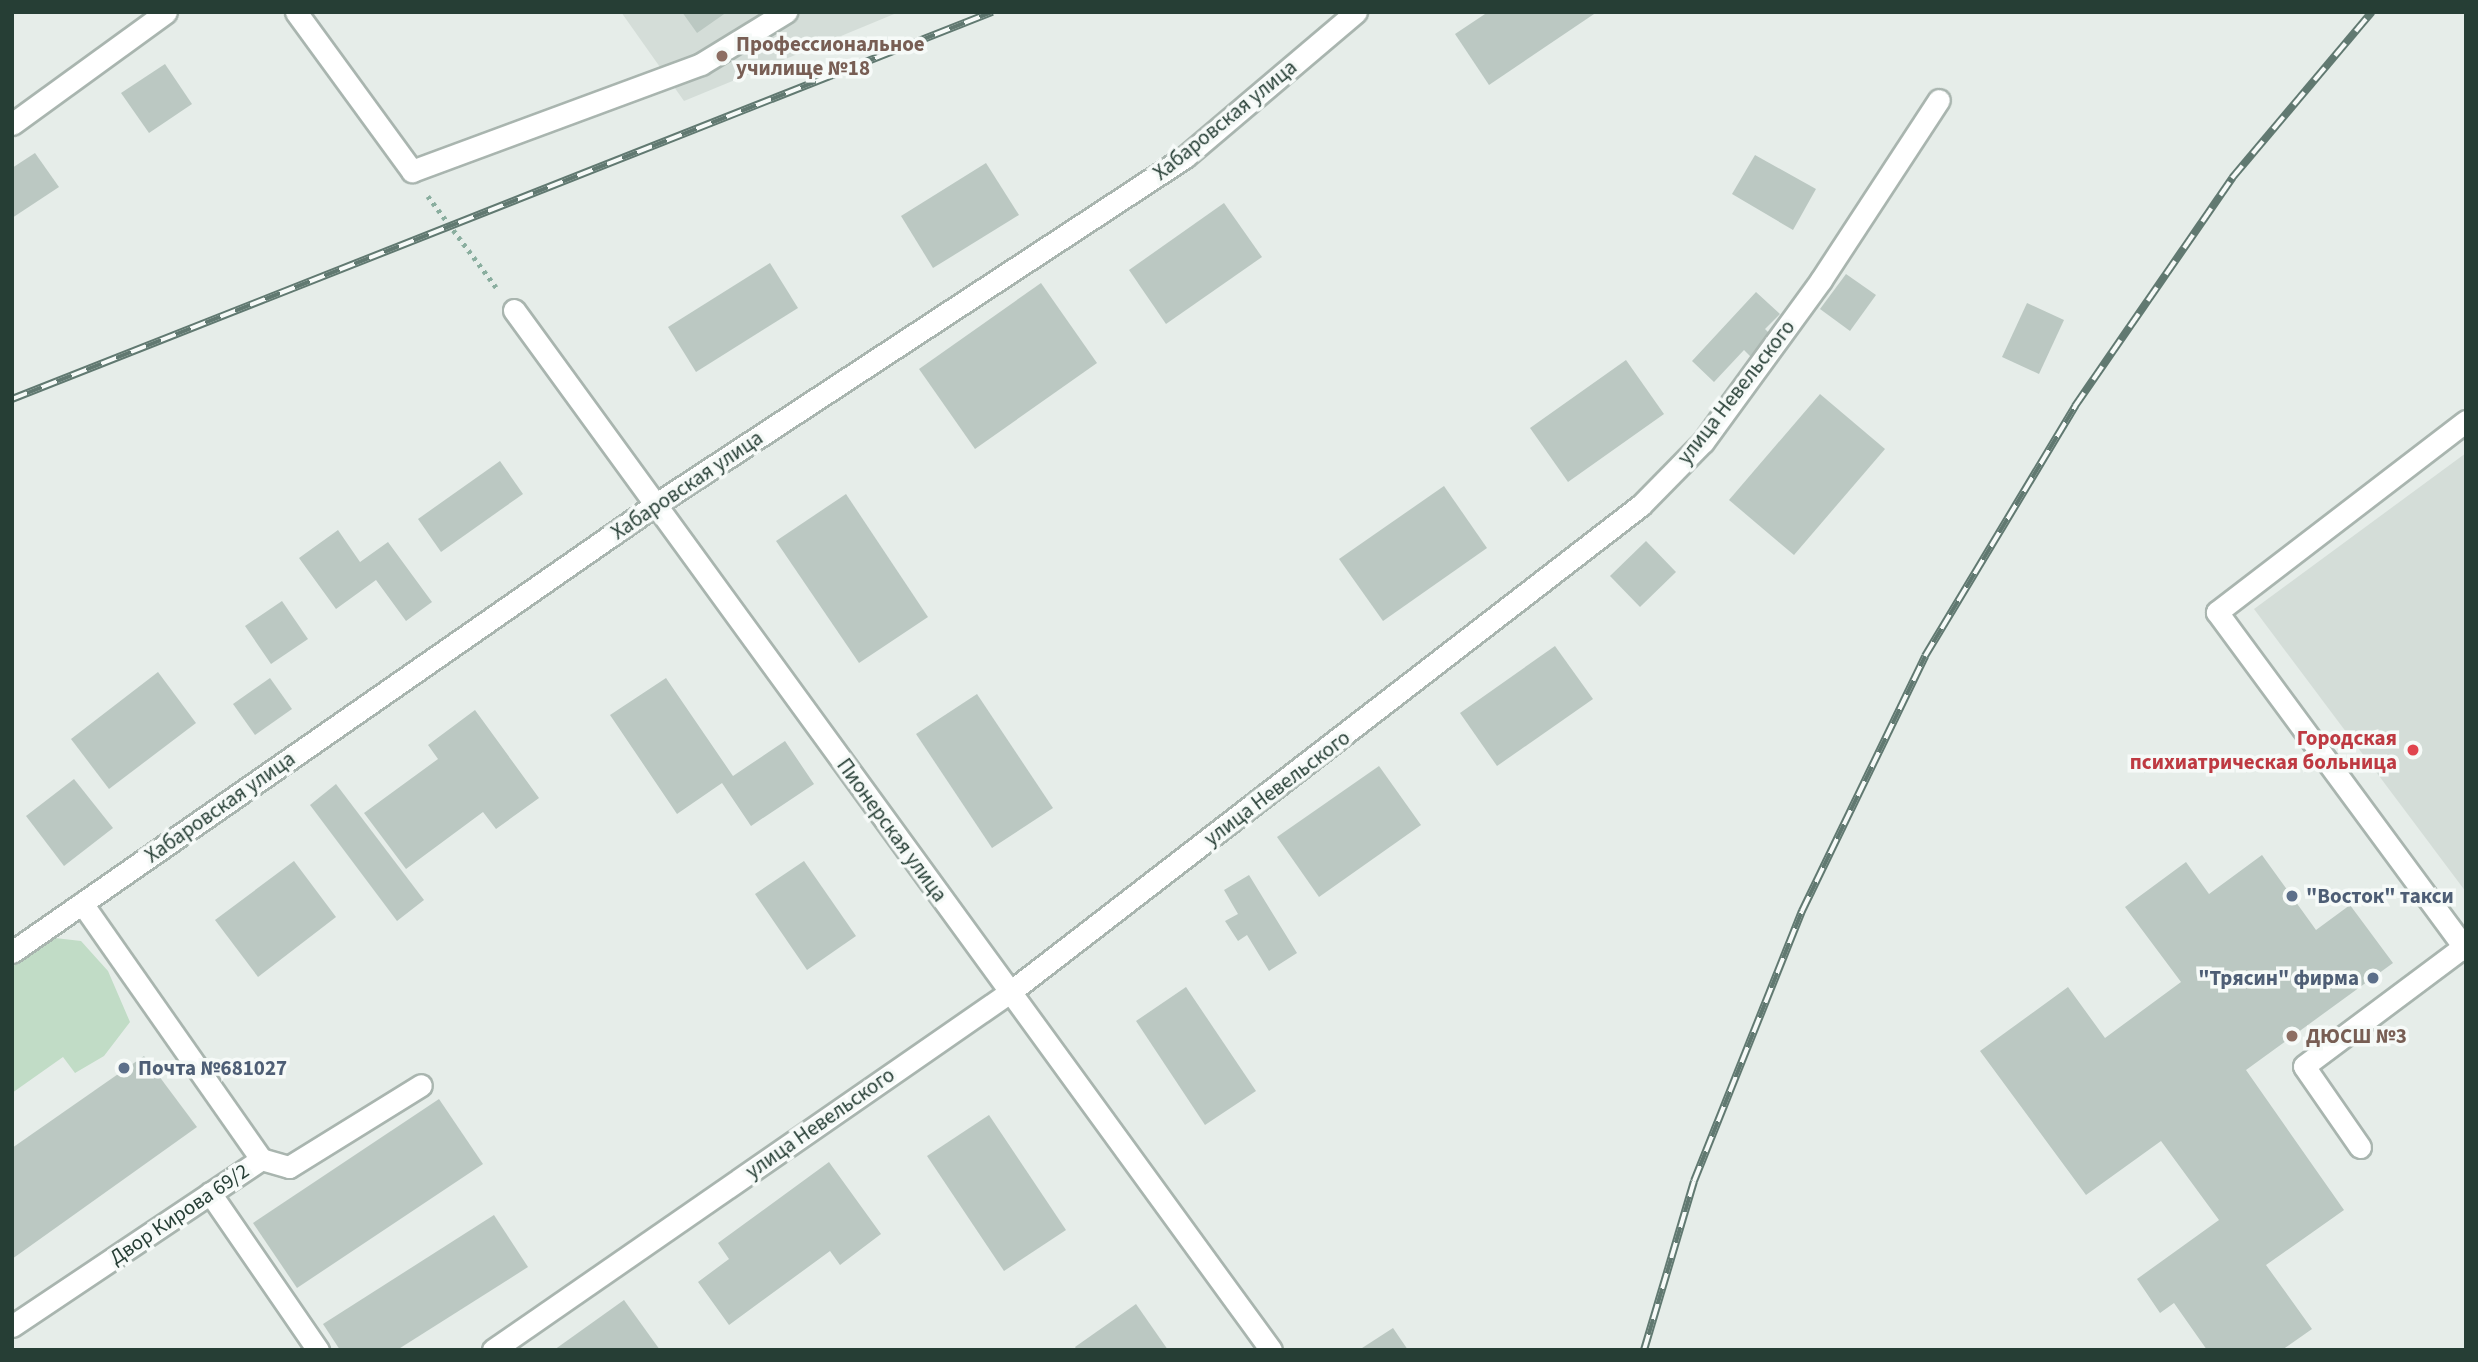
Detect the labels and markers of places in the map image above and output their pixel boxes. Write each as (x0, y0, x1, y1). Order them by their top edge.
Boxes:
place label: Профессиональное училище №18 (736, 31, 925, 81)
marker: Профессиональное училище №18 (714, 48, 730, 64)
place label: Городская психиатрическая больница (2130, 725, 2397, 775)
marker: Городская психиатрическая больница (2403, 740, 2423, 760)
place label: "Восток" такси (2306, 883, 2454, 909)
marker: "Восток" такси (2284, 888, 2300, 904)
place label: "Трясин" фирма (2198, 965, 2359, 991)
marker: "Трясин" фирма (2365, 970, 2381, 986)
place label: ДЮСШ №3 (2306, 1023, 2407, 1049)
marker: ДЮСШ №3 (2284, 1028, 2300, 1044)
place label: Почта №681027 (138, 1055, 287, 1081)
marker: Почта №681027 (116, 1060, 132, 1076)

